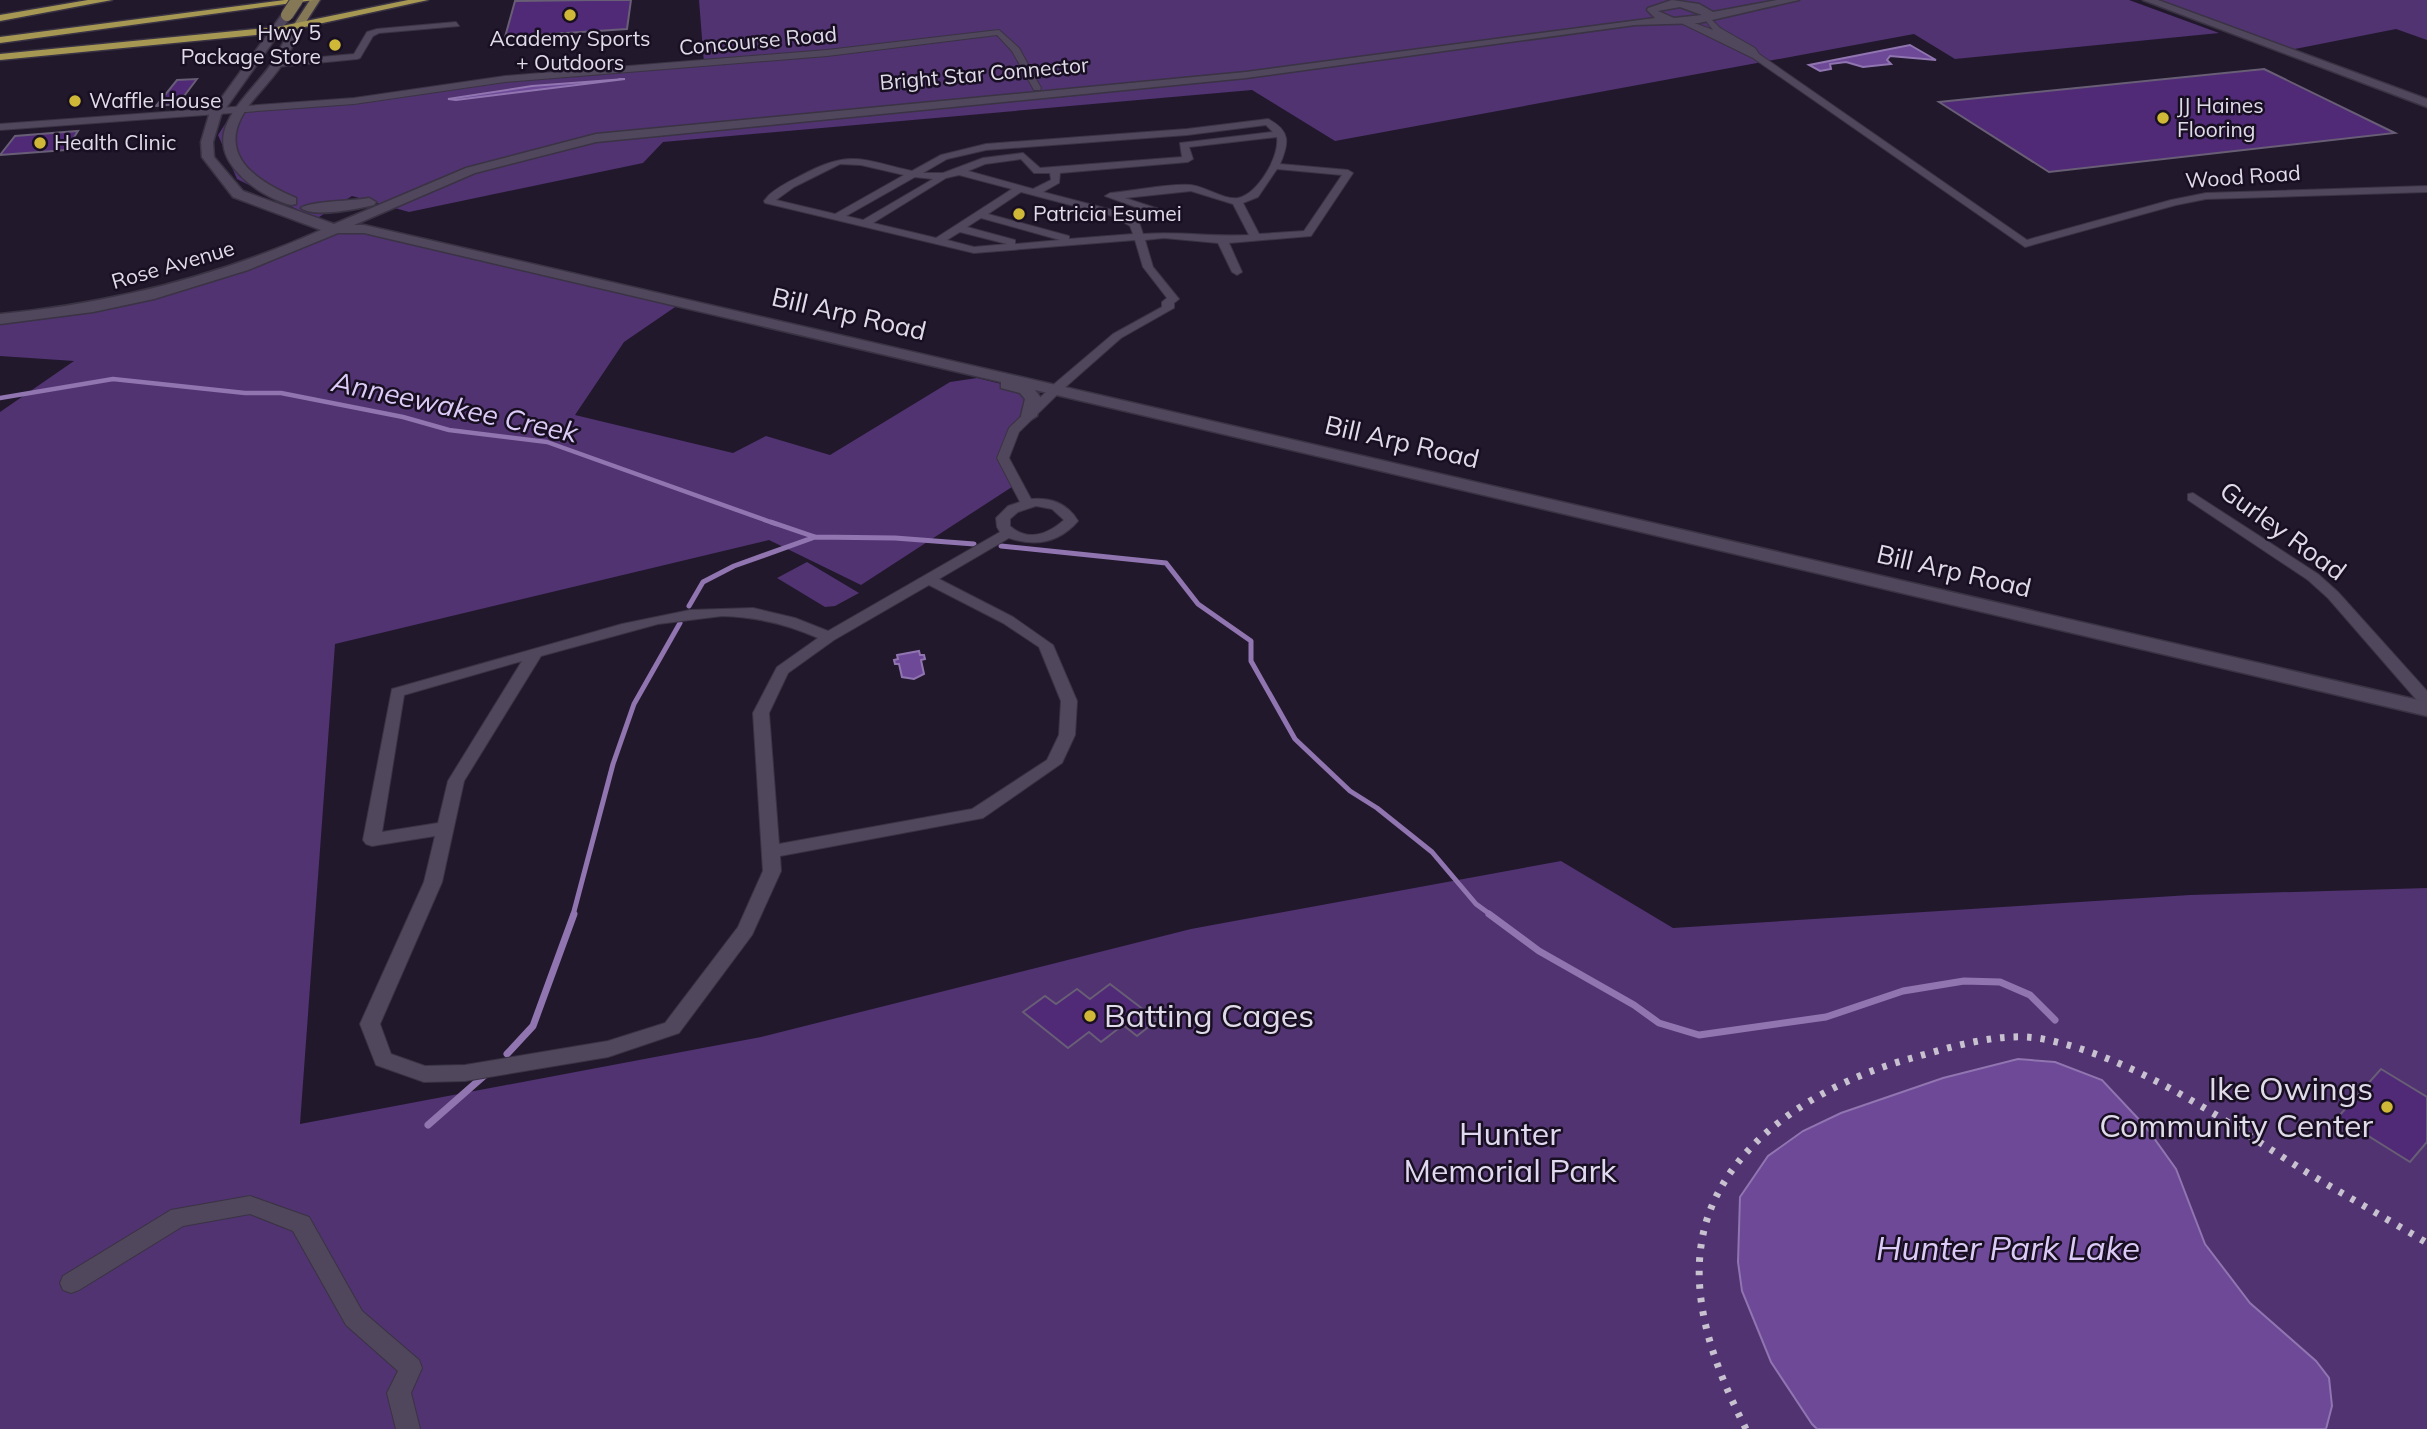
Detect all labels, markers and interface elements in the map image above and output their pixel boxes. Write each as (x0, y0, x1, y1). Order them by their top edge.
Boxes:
marker: Academy Sports + Outdoors (562, 7, 578, 23)
place label: Hwy 5 Package Store (181, 19, 321, 69)
street label: Concourse Road (678, 20, 838, 60)
place label: Academy Sports + Outdoors (490, 25, 650, 75)
marker: Hwy 5 Package Store (327, 37, 343, 53)
street label: Bright Star Connector (878, 51, 1090, 95)
place label: Waffle House (89, 87, 222, 113)
place label: JJ Haines Flooring (2177, 92, 2264, 142)
marker: Waffle House (67, 93, 83, 109)
marker: JJ Haines Flooring (2155, 110, 2171, 126)
place label: Health Clinic (54, 129, 176, 155)
marker: Health Clinic (32, 135, 48, 151)
street label: Wood Road (2184, 159, 2302, 193)
place label: Patricia Esumei (1033, 200, 1182, 226)
marker: Patricia Esumei (1011, 206, 1027, 222)
street label: Rose Avenue (108, 234, 237, 294)
street label: Bill Arp Road (769, 280, 930, 347)
water label: Anneewakee Creek (328, 363, 583, 450)
street label: Bill Arp Road (1322, 408, 1483, 475)
street label: Gurley Road (2214, 474, 2353, 587)
street label: Bill Arp Road (1874, 537, 2035, 604)
place label: Batting Cages (1104, 995, 1314, 1035)
marker: Batting Cages (1082, 1008, 1098, 1024)
place label: Ike Owings Community Center (2099, 1068, 2373, 1145)
marker: Ike Owings Community Center (2379, 1099, 2395, 1115)
park label: Hunter Memorial Park (1404, 1113, 1617, 1190)
water label: Hunter Park Lake (1876, 1227, 2140, 1268)

